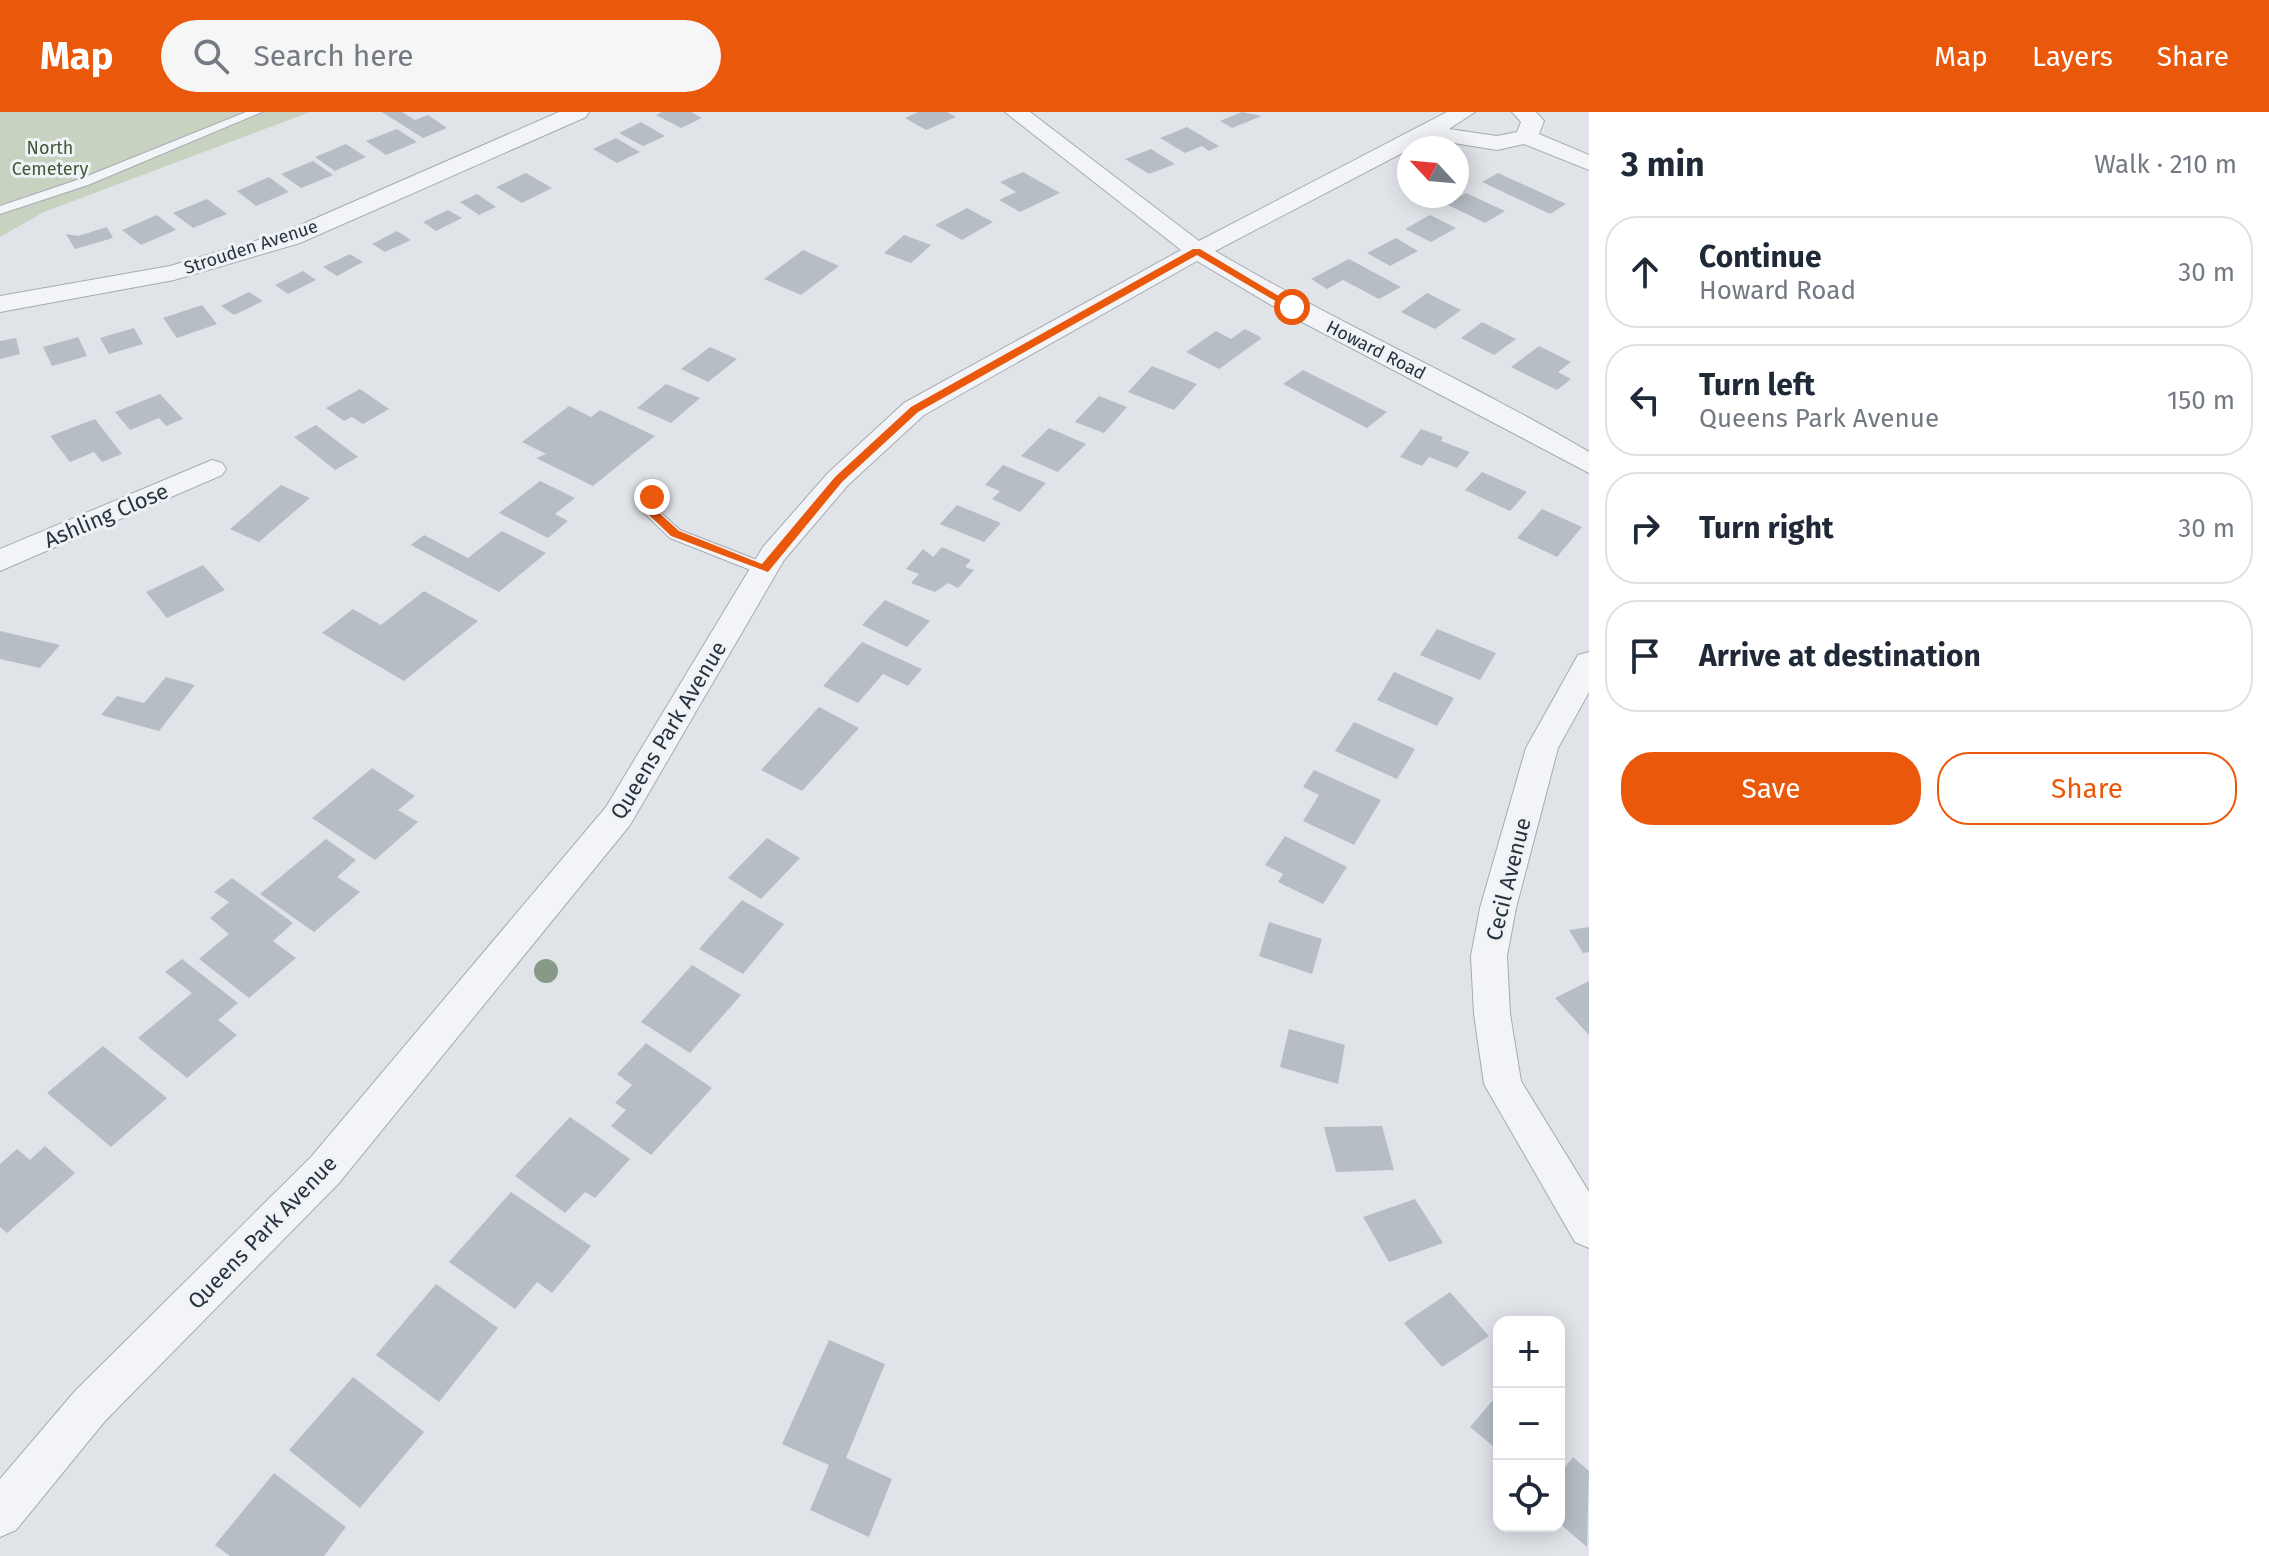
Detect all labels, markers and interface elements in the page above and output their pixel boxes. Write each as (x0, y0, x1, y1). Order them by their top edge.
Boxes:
search box (161, 20, 721, 92)
text: Map (40, 33, 113, 79)
icon: search (189, 34, 233, 78)
text: Search here (253, 38, 414, 74)
text: Map (1934, 40, 1988, 73)
text: Layers (2032, 40, 2113, 73)
text: Share (2157, 40, 2229, 73)
north arrow (1397, 136, 1469, 208)
park label: North Cemetery (12, 137, 88, 180)
text: 3 min (1621, 144, 1705, 185)
text: Walk · 210 m (2094, 149, 2237, 180)
street label: Strouden Avenue (181, 215, 321, 279)
text: Continue (1699, 239, 1822, 275)
icon: ahead (1623, 250, 1667, 294)
text: 30 m (2178, 257, 2235, 288)
text: Howard Road (1699, 275, 1856, 306)
route start (1274, 289, 1310, 325)
street label: Howard Road (1323, 316, 1429, 384)
text: Turn left (1699, 367, 1815, 403)
icon: left (1623, 378, 1667, 422)
text: 150 m (2167, 385, 2235, 416)
text: Queens Park Avenue (1699, 403, 1939, 434)
street label: Ashling Close (40, 477, 172, 554)
route end (634, 479, 670, 515)
icon: right (1623, 506, 1667, 550)
text: Turn right (1699, 510, 1834, 546)
text: 30 m (2178, 513, 2235, 544)
icon: arrive (1623, 634, 1667, 678)
street label: Queens Park Avenue (605, 636, 732, 824)
text: Arrive at destination (1699, 638, 1981, 674)
button: Save (1621, 752, 1921, 825)
button: Share (1937, 752, 2237, 825)
street label: Cecil Avenue (1480, 815, 1537, 943)
street label: Queens Park Avenue (182, 1150, 343, 1315)
map controls (1493, 1316, 1565, 1532)
button: + (1493, 1316, 1565, 1388)
button: − (1493, 1388, 1565, 1460)
button: locate (1493, 1460, 1565, 1532)

